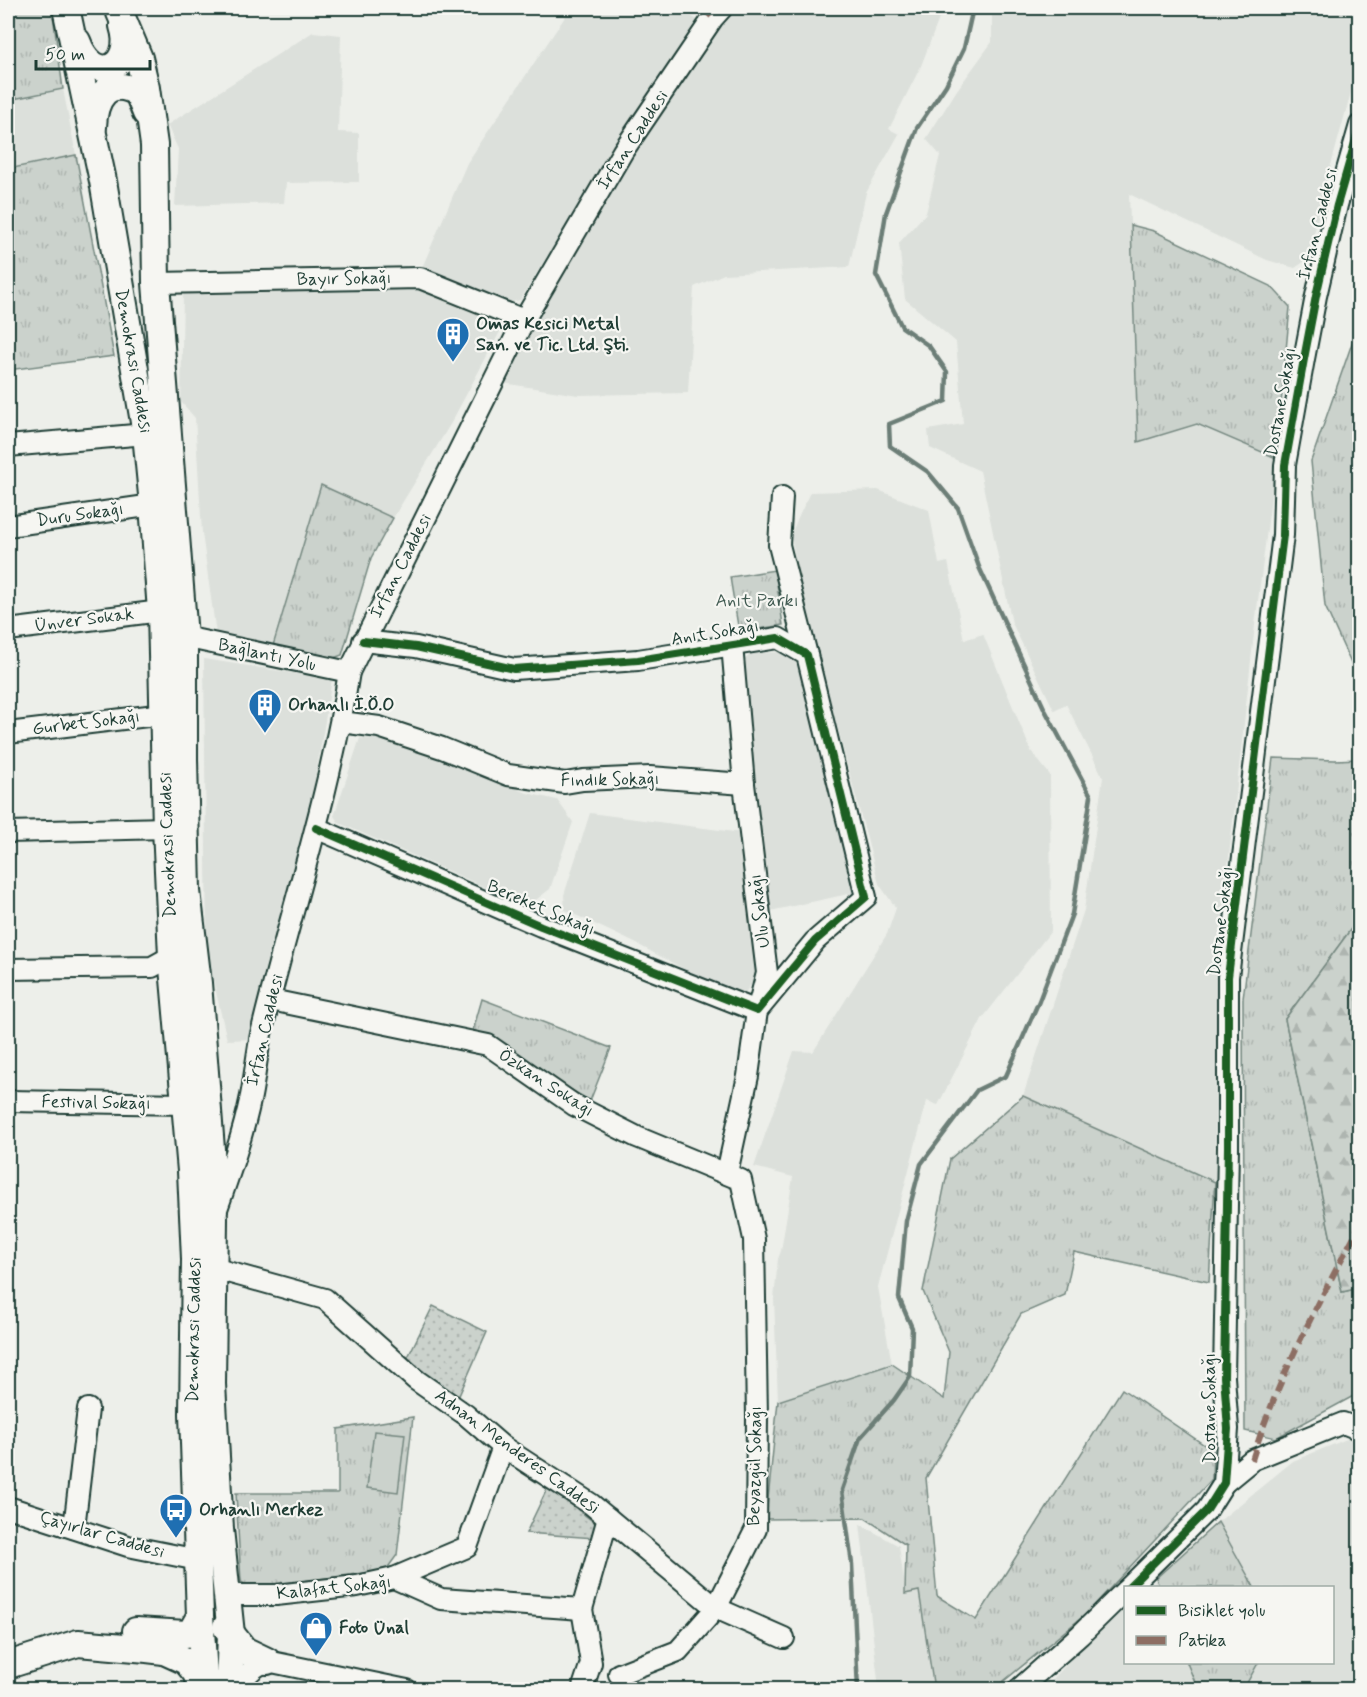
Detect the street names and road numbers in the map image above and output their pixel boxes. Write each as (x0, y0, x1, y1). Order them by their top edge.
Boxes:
street label: İrfan Caddesi (592, 86, 674, 194)
street label: İrfan Caddesi (1293, 166, 1343, 282)
street label: Bayır Sokağı (297, 266, 391, 292)
street label: Demokrasi Caddesi (109, 287, 157, 435)
street label: Dostane Sokağı (1260, 345, 1302, 459)
street label: Duru Sokağı (35, 497, 125, 533)
street label: İrfan Caddesi (364, 510, 438, 622)
street label: Ünver Sokak (33, 602, 135, 638)
street label: Anıt Sokağı (669, 614, 761, 652)
street label: Bağlantı Yolu (216, 633, 318, 677)
street label: Gurbet Sokağı (31, 704, 141, 742)
street label: Fındık Sokağı (560, 767, 660, 793)
street label: Demokrasi Caddesi (153, 772, 183, 918)
street label: Dostane Sokağı (1202, 865, 1240, 977)
street label: Ulu Sokağı (744, 873, 776, 949)
street label: Bereket Sokağı (483, 874, 599, 942)
street label: İrfan Caddesi (240, 972, 290, 1088)
street label: Özkan Sokağı (494, 1043, 598, 1123)
street label: Festival Sokağı (41, 1090, 151, 1116)
street label: Demokrasi Caddesi (181, 1257, 207, 1403)
street label: Dostane Sokağı (1198, 1353, 1222, 1463)
street label: Adnan Menderes Caddesi (430, 1384, 604, 1520)
street label: Beyazgül Sokağı (742, 1406, 768, 1526)
street label: Çayırlar Caddesi (37, 1506, 167, 1564)
street label: Kalafat Sokağı (276, 1570, 392, 1606)

